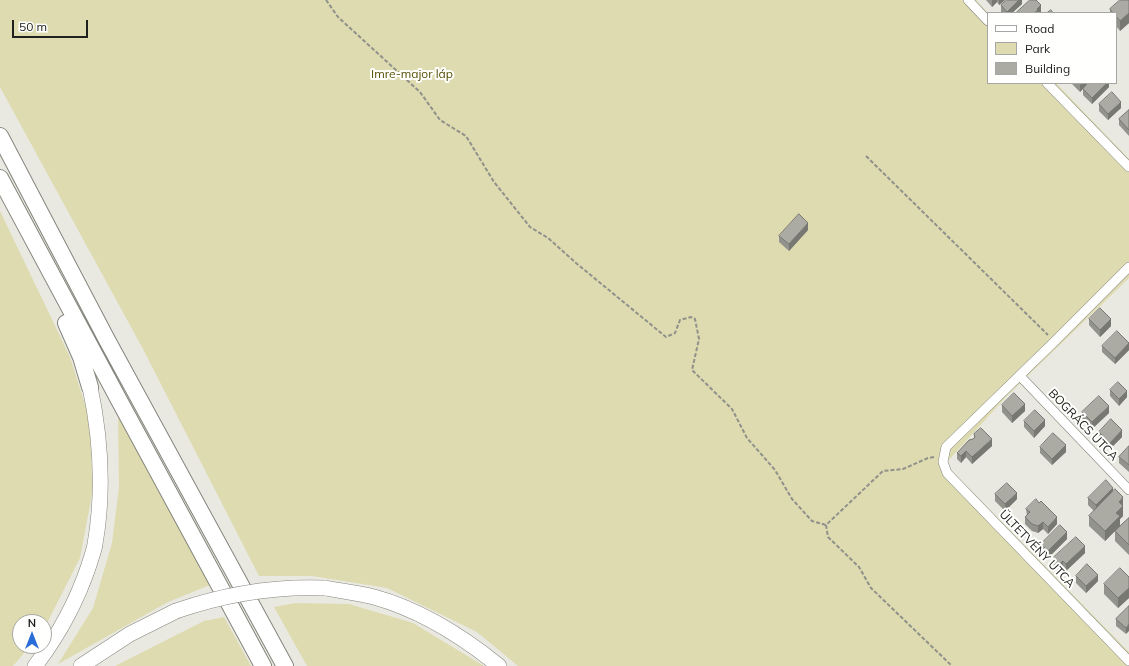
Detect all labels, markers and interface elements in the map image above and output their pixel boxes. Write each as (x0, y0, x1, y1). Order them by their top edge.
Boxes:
scale bar (14, 12, 90, 38)
legend (987, 12, 1117, 84)
text: 50 m (19, 19, 47, 34)
text: Road (1025, 21, 1054, 36)
text: Park (1025, 41, 1050, 56)
text: Building (1025, 61, 1070, 76)
park label: Imre-major láp (371, 67, 453, 81)
street label: BOGRÁCS UTCA (1045, 386, 1121, 464)
street label: ÜLTETVÉNY UTCA (996, 507, 1078, 591)
north arrow (12, 614, 52, 654)
text: N (28, 616, 36, 630)

